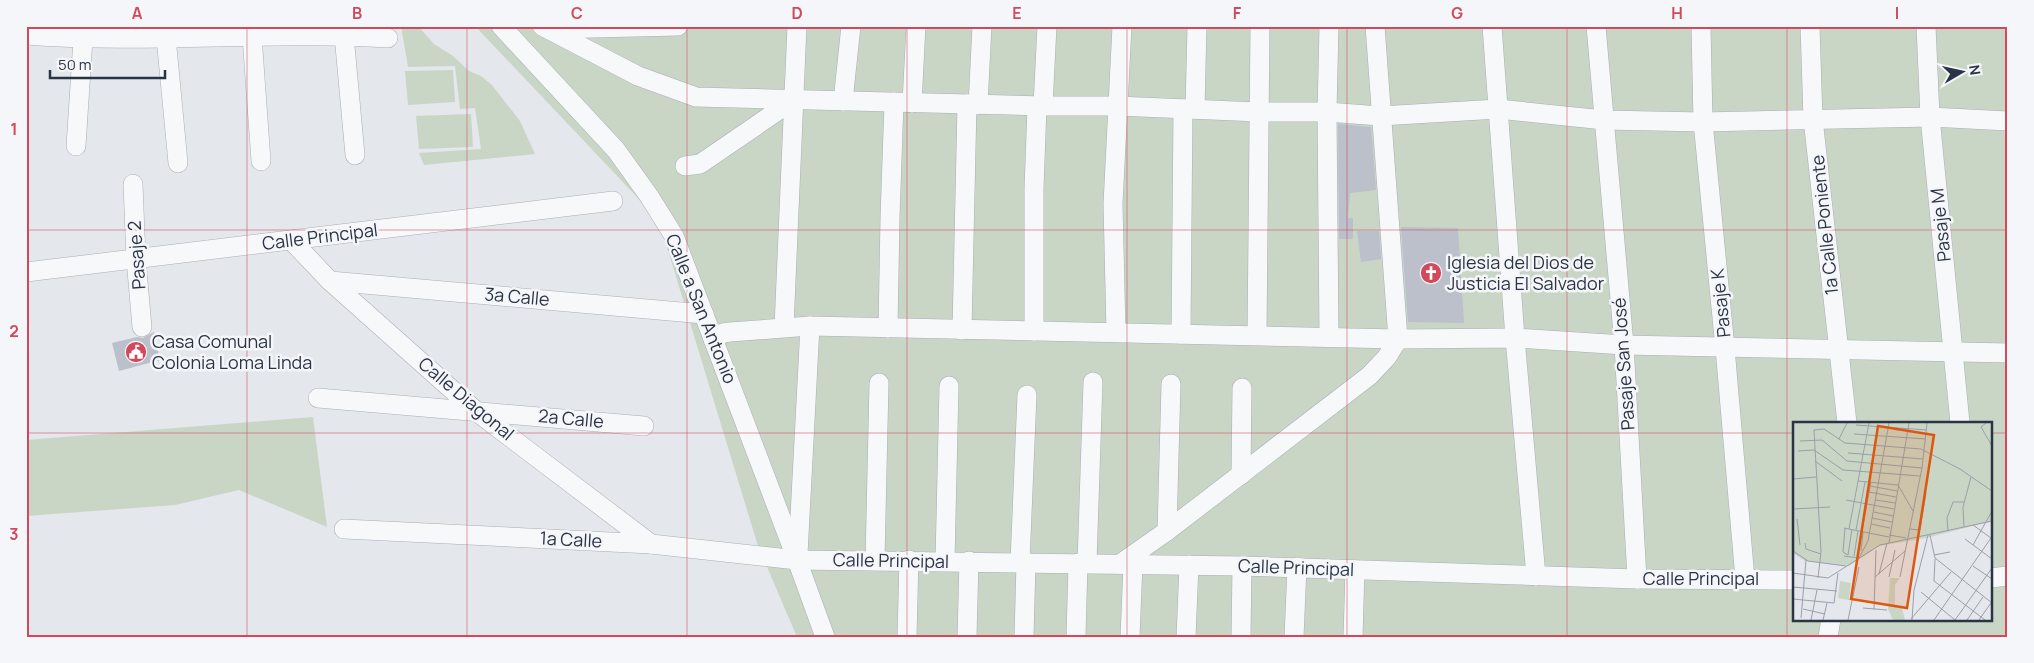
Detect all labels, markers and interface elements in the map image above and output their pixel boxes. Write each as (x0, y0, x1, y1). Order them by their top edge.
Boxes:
text: A (132, 2, 143, 24)
text: B (352, 2, 362, 24)
text: C (571, 2, 583, 24)
text: D (791, 2, 803, 24)
text: E (1012, 2, 1022, 24)
text: F (1233, 2, 1242, 24)
text: G (1451, 2, 1463, 24)
text: H (1671, 2, 1683, 24)
text: I (1895, 2, 1899, 24)
scale bar (50, 48, 165, 80)
north arrow (1936, 48, 1986, 98)
text: 50 m (58, 54, 92, 75)
text: N (1965, 63, 1986, 76)
text: 1 (10, 118, 18, 140)
street label: 1a Calle Poniente (1805, 154, 1843, 296)
street label: Pasaje M (1924, 187, 1956, 263)
street label: Calle Principal (261, 217, 379, 255)
street label: Pasaje 2 (122, 220, 150, 290)
street label: Calle a San Antonio (661, 230, 743, 387)
place label: Iglesia del Dios de Justicia El Salvador (1447, 250, 1605, 295)
church icon: Iglesia del Dios de Justicia El Salvador (1419, 261, 1443, 285)
street label: Pasaje K (1704, 267, 1736, 339)
street label: 3a Calle (483, 281, 551, 311)
street label: Pasaje San José (1606, 297, 1640, 431)
text: 2 (9, 320, 19, 342)
place label: Casa Comunal Colonia Loma Linda (152, 329, 312, 374)
public building icon: Casa Comunal Colonia Loma Linda (124, 340, 148, 364)
street label: Calle Diagonal (414, 351, 520, 445)
street label: 2a Calle (537, 403, 605, 433)
inset map (1793, 422, 1992, 620)
text: 3 (9, 523, 19, 545)
street label: 1a Calle (539, 525, 603, 553)
street label: Calle Principal (833, 547, 949, 573)
street label: Calle Principal (1237, 553, 1355, 581)
street label: Calle Principal (1643, 566, 1759, 590)

